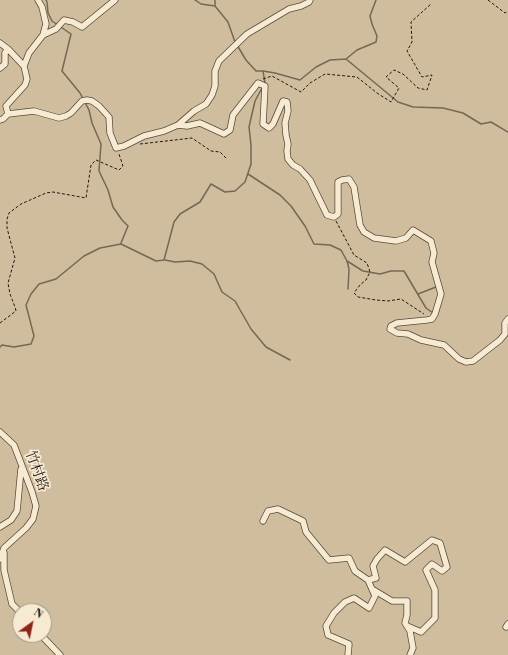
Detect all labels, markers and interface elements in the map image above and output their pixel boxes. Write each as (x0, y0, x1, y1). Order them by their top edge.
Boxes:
street label: 竹村路 (21, 448, 51, 494)
north arrow (12, 603, 52, 643)
text: N (31, 606, 45, 622)

